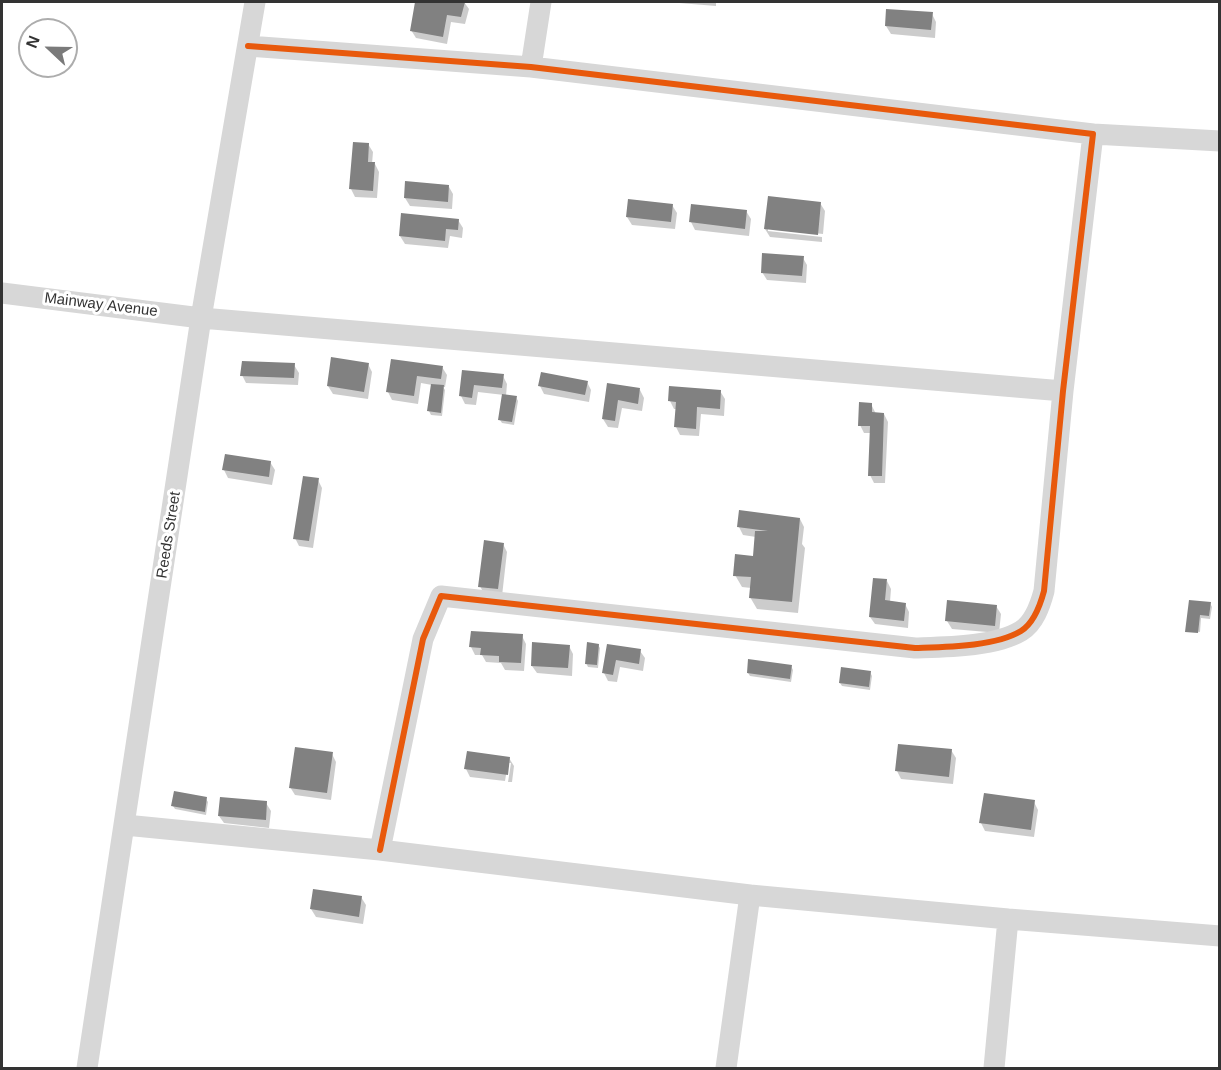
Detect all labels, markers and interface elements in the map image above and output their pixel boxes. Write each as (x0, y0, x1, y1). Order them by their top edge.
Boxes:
north arrow (18, 18, 78, 78)
text: N (23, 33, 43, 50)
street label: Mainway Avenue (43, 289, 159, 321)
street label: Reeds Street (153, 490, 185, 580)

